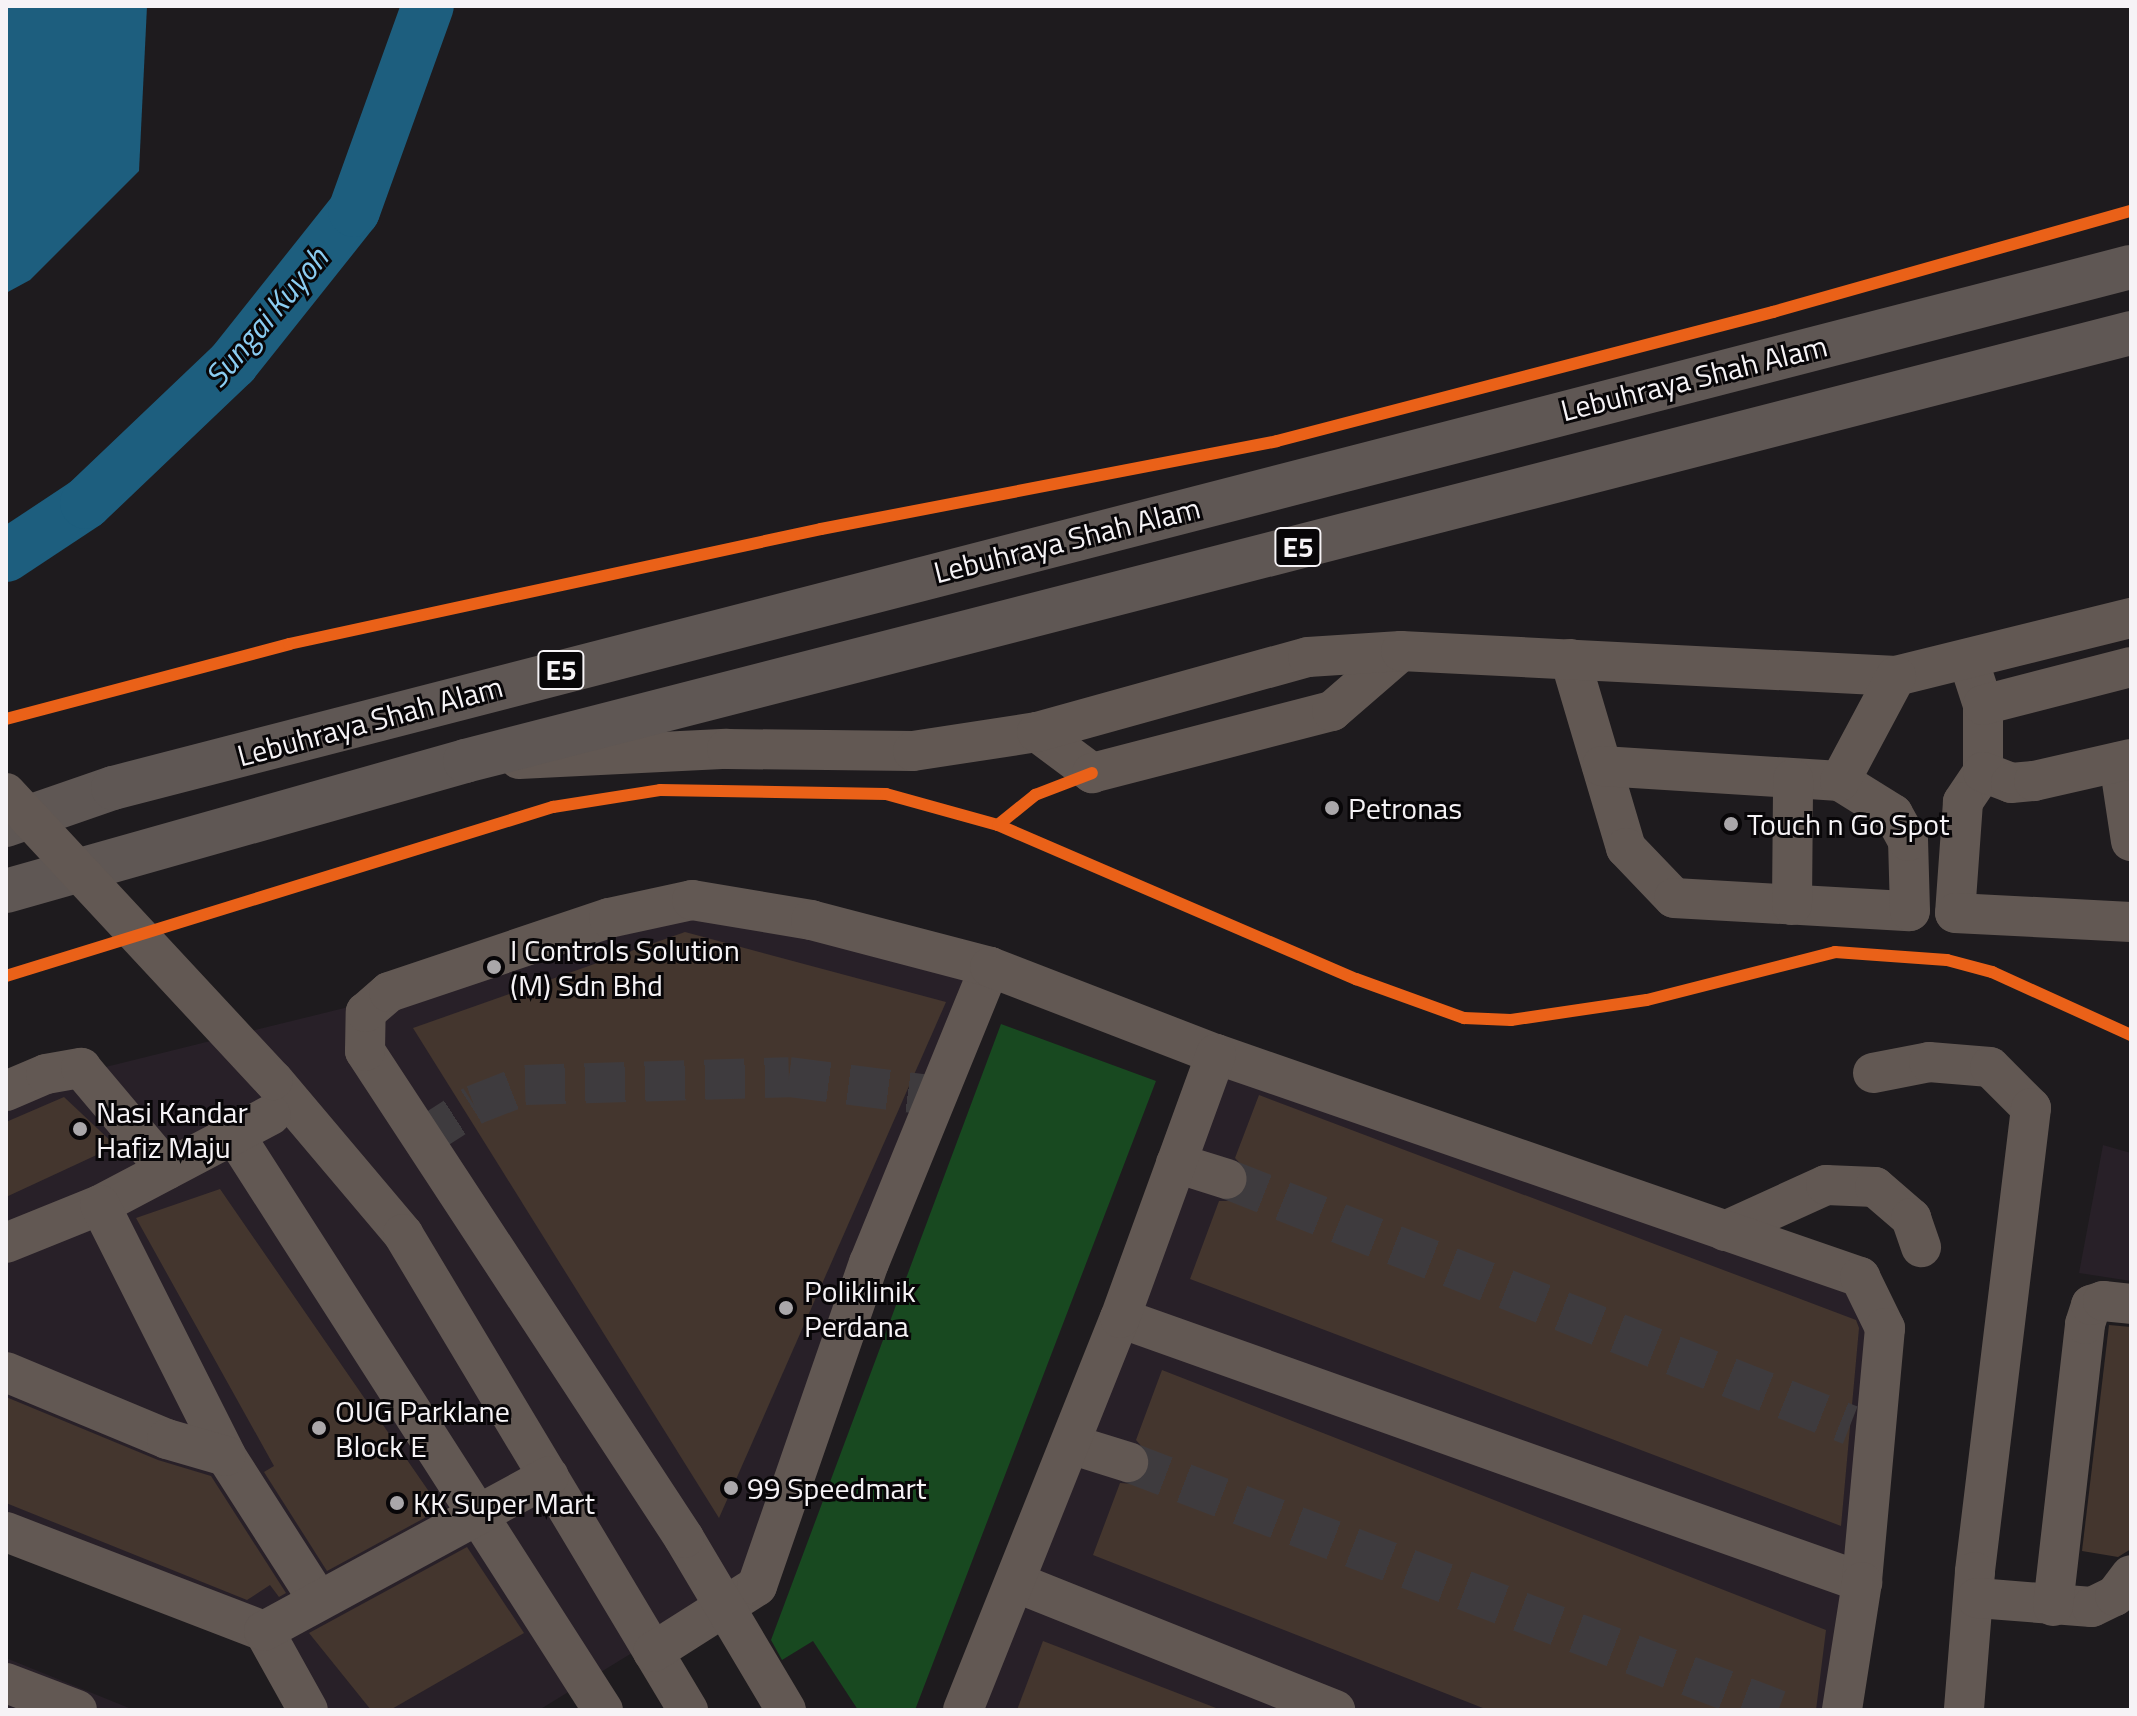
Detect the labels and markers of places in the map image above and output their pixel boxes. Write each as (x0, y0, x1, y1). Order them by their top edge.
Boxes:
place label: Petronas (1348, 790, 1462, 826)
marker: Petronas (1323, 799, 1341, 817)
place label: Touch n Go Spot (1747, 806, 1950, 842)
marker: Touch n Go Spot (1722, 815, 1740, 833)
place label: I Controls Solution (M) Sdn Bhd (510, 932, 740, 1002)
marker: I Controls Solution (M) Sdn Bhd (485, 958, 503, 976)
place label: Nasi Kandar Hafiz Maju (96, 1094, 248, 1164)
marker: Nasi Kandar Hafiz Maju (71, 1120, 89, 1138)
place label: Poliklinik Perdana (804, 1273, 916, 1344)
marker: Poliklinik Perdana (775, 1297, 797, 1319)
place label: OUG Parklane Block E (335, 1393, 510, 1464)
marker: OUG Parklane Block E (310, 1419, 328, 1437)
place label: 99 Speedmart (747, 1470, 926, 1506)
marker: 99 Speedmart (722, 1479, 740, 1497)
place label: KK Super Mart (413, 1485, 595, 1521)
marker: KK Super Mart (388, 1494, 406, 1512)

